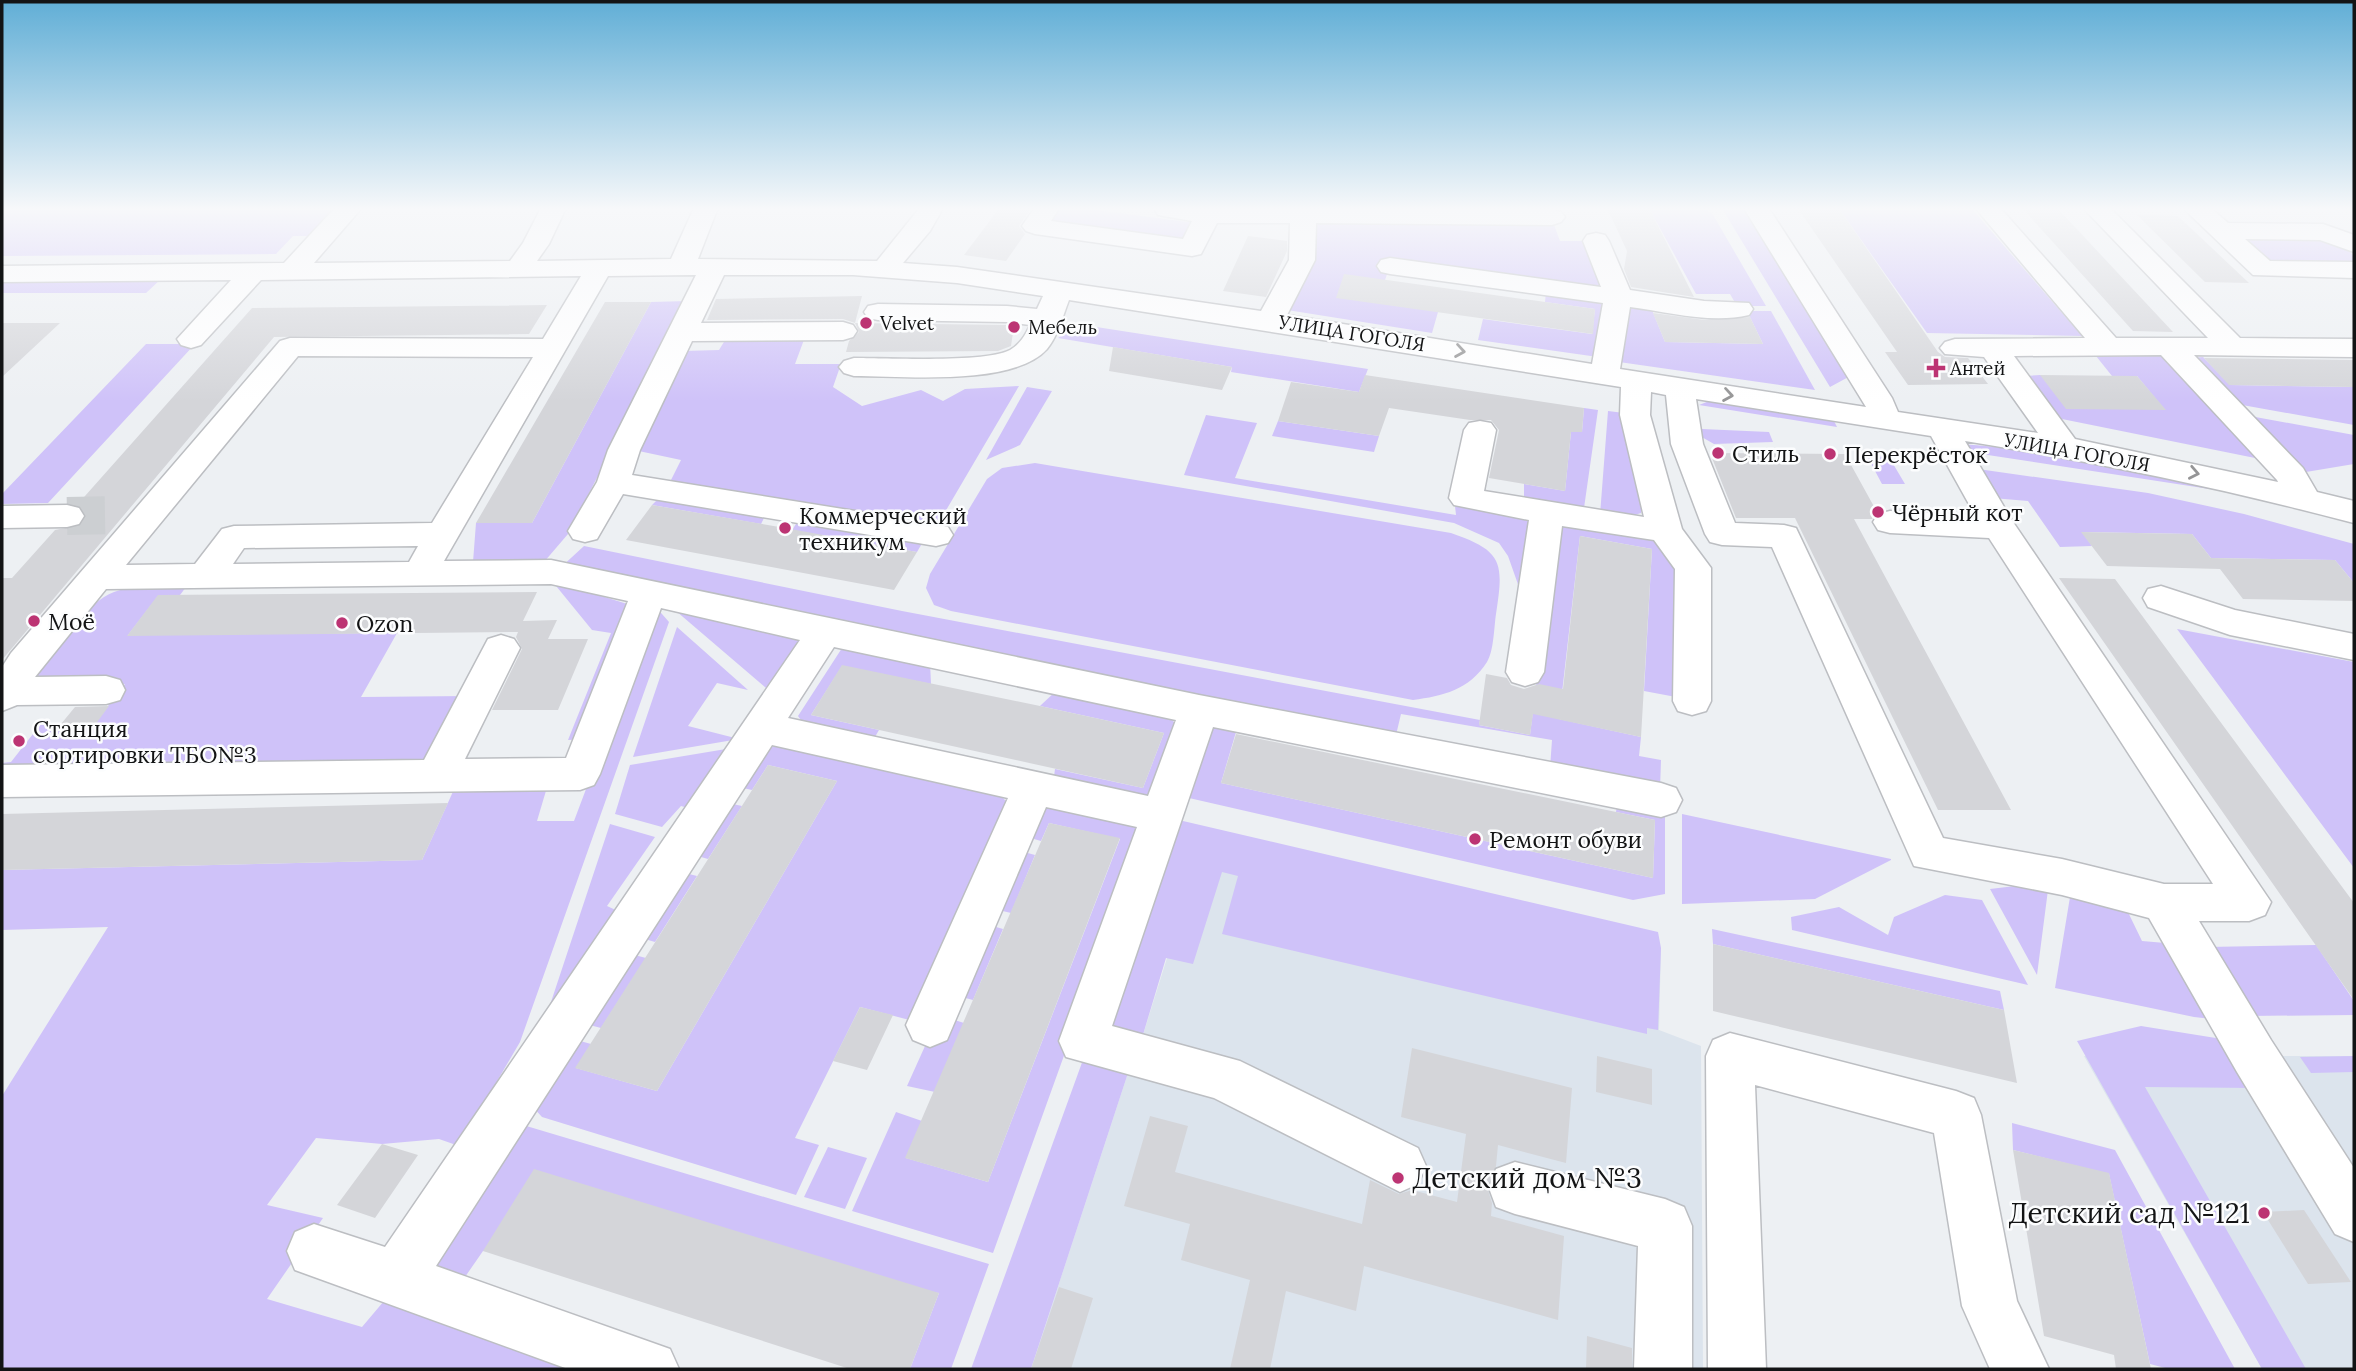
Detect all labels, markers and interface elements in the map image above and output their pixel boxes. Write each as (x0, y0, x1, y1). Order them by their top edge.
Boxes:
street label: УЛИЦА ГОГОЛЯ (1276, 309, 1427, 356)
place label: Velvet (879, 311, 935, 335)
marker: Velvet (858, 315, 874, 331)
place label: Мебель (1028, 315, 1097, 339)
marker: Мебель (1006, 319, 1022, 335)
one-way arrow (1455, 343, 1466, 358)
place label: Антей (1949, 356, 2005, 380)
marker: Антей (1928, 360, 1944, 376)
one-way arrow (1722, 387, 1734, 402)
street label: УЛИЦА ГОГОЛЯ (2001, 427, 2152, 477)
place label: Стиль (1732, 439, 1799, 468)
place label: Перекрёсток (1844, 440, 1988, 469)
marker: Стиль (1710, 445, 1726, 461)
marker: Перекрёсток (1822, 446, 1838, 462)
one-way arrow (2188, 465, 2200, 480)
place label: Чёрный кот (1892, 498, 2023, 527)
place label: Коммерческий техникум (799, 501, 967, 556)
marker: Чёрный кот (1870, 504, 1886, 520)
marker: Коммерческий техникум (777, 520, 793, 536)
place label: Моё (48, 607, 95, 636)
place label: Ozon (356, 609, 413, 638)
marker: Моё (26, 613, 42, 629)
marker: Ozon (334, 615, 350, 631)
place label: Станция сортировки ТБО№3 (33, 714, 257, 769)
marker: Станция сортировки ТБО№3 (11, 733, 27, 749)
place label: Ремонт обуви (1489, 825, 1642, 854)
marker: Ремонт обуви (1467, 831, 1483, 847)
place label: Детский дом №3 (1412, 1160, 1642, 1196)
marker: Детский дом №3 (1390, 1170, 1406, 1186)
place label: Детский сад №121 (2008, 1195, 2250, 1231)
marker: Детский сад №121 (2256, 1205, 2272, 1221)

